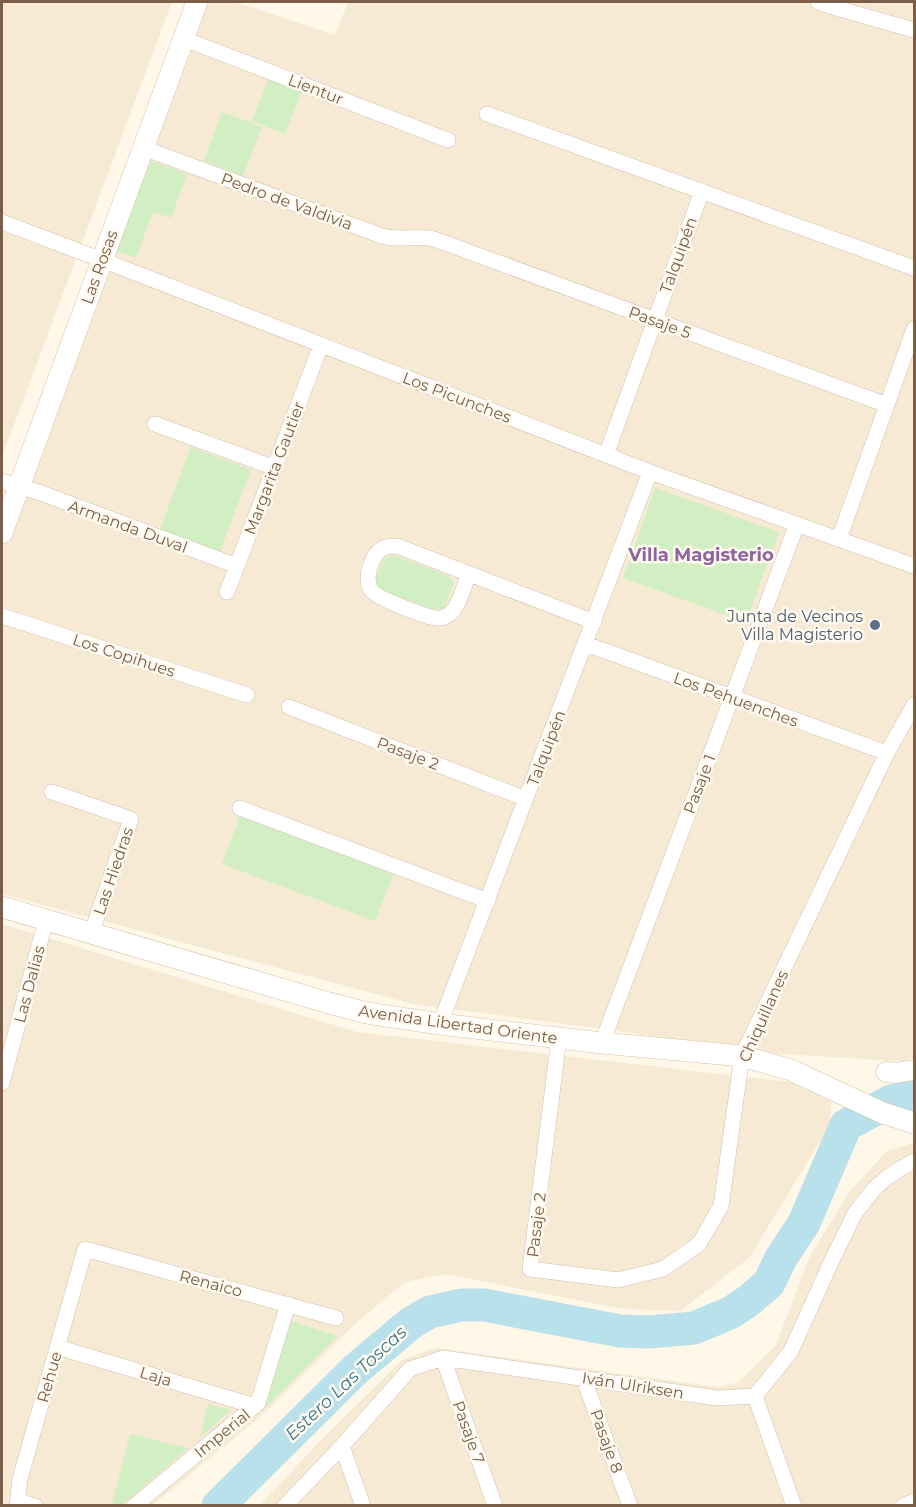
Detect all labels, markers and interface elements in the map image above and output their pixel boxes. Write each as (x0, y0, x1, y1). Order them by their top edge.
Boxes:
street label: Lientur (285, 70, 346, 109)
street label: Pedro de Valdivia (218, 169, 355, 234)
street label: Talquipén (656, 214, 701, 296)
street label: Las Rosas (77, 227, 122, 307)
street label: Pasaje 5 (626, 302, 694, 343)
street label: Los Picunches (400, 368, 514, 427)
street label: Margarita Gautier (240, 399, 309, 537)
street label: Armanda Duval (66, 496, 190, 557)
district label: Villa Magisterio (627, 544, 774, 566)
place label: Junta de Vecinos Villa Magisterio (726, 607, 863, 644)
marker: Junta de Vecinos Villa Magisterio (868, 618, 882, 632)
street label: Los Copihues (70, 630, 178, 681)
street label: Los Pehuenches (671, 668, 801, 731)
street label: Talquipén (523, 708, 570, 789)
street label: Pasaje 2 (374, 733, 442, 774)
street label: Pasaje 1 (679, 752, 719, 817)
street label: Las Hiedras (90, 825, 137, 918)
street label: Las Dalias (10, 943, 49, 1025)
street label: Chiquillanes (735, 967, 792, 1065)
street label: Avenida Libertad Oriente (357, 1001, 559, 1048)
street label: Pasaje 2 (523, 1192, 550, 1259)
street label: Renaico (177, 1266, 245, 1301)
water label: Estero Las Toscas (281, 1321, 411, 1445)
street label: Rehue (33, 1349, 66, 1405)
street label: Laja (137, 1363, 174, 1390)
street label: Iván Ulriksen (581, 1368, 685, 1403)
street label: Pasaje 7 (448, 1398, 489, 1466)
street label: Imperial (190, 1405, 254, 1462)
street label: Pasaje 8 (586, 1407, 627, 1476)

